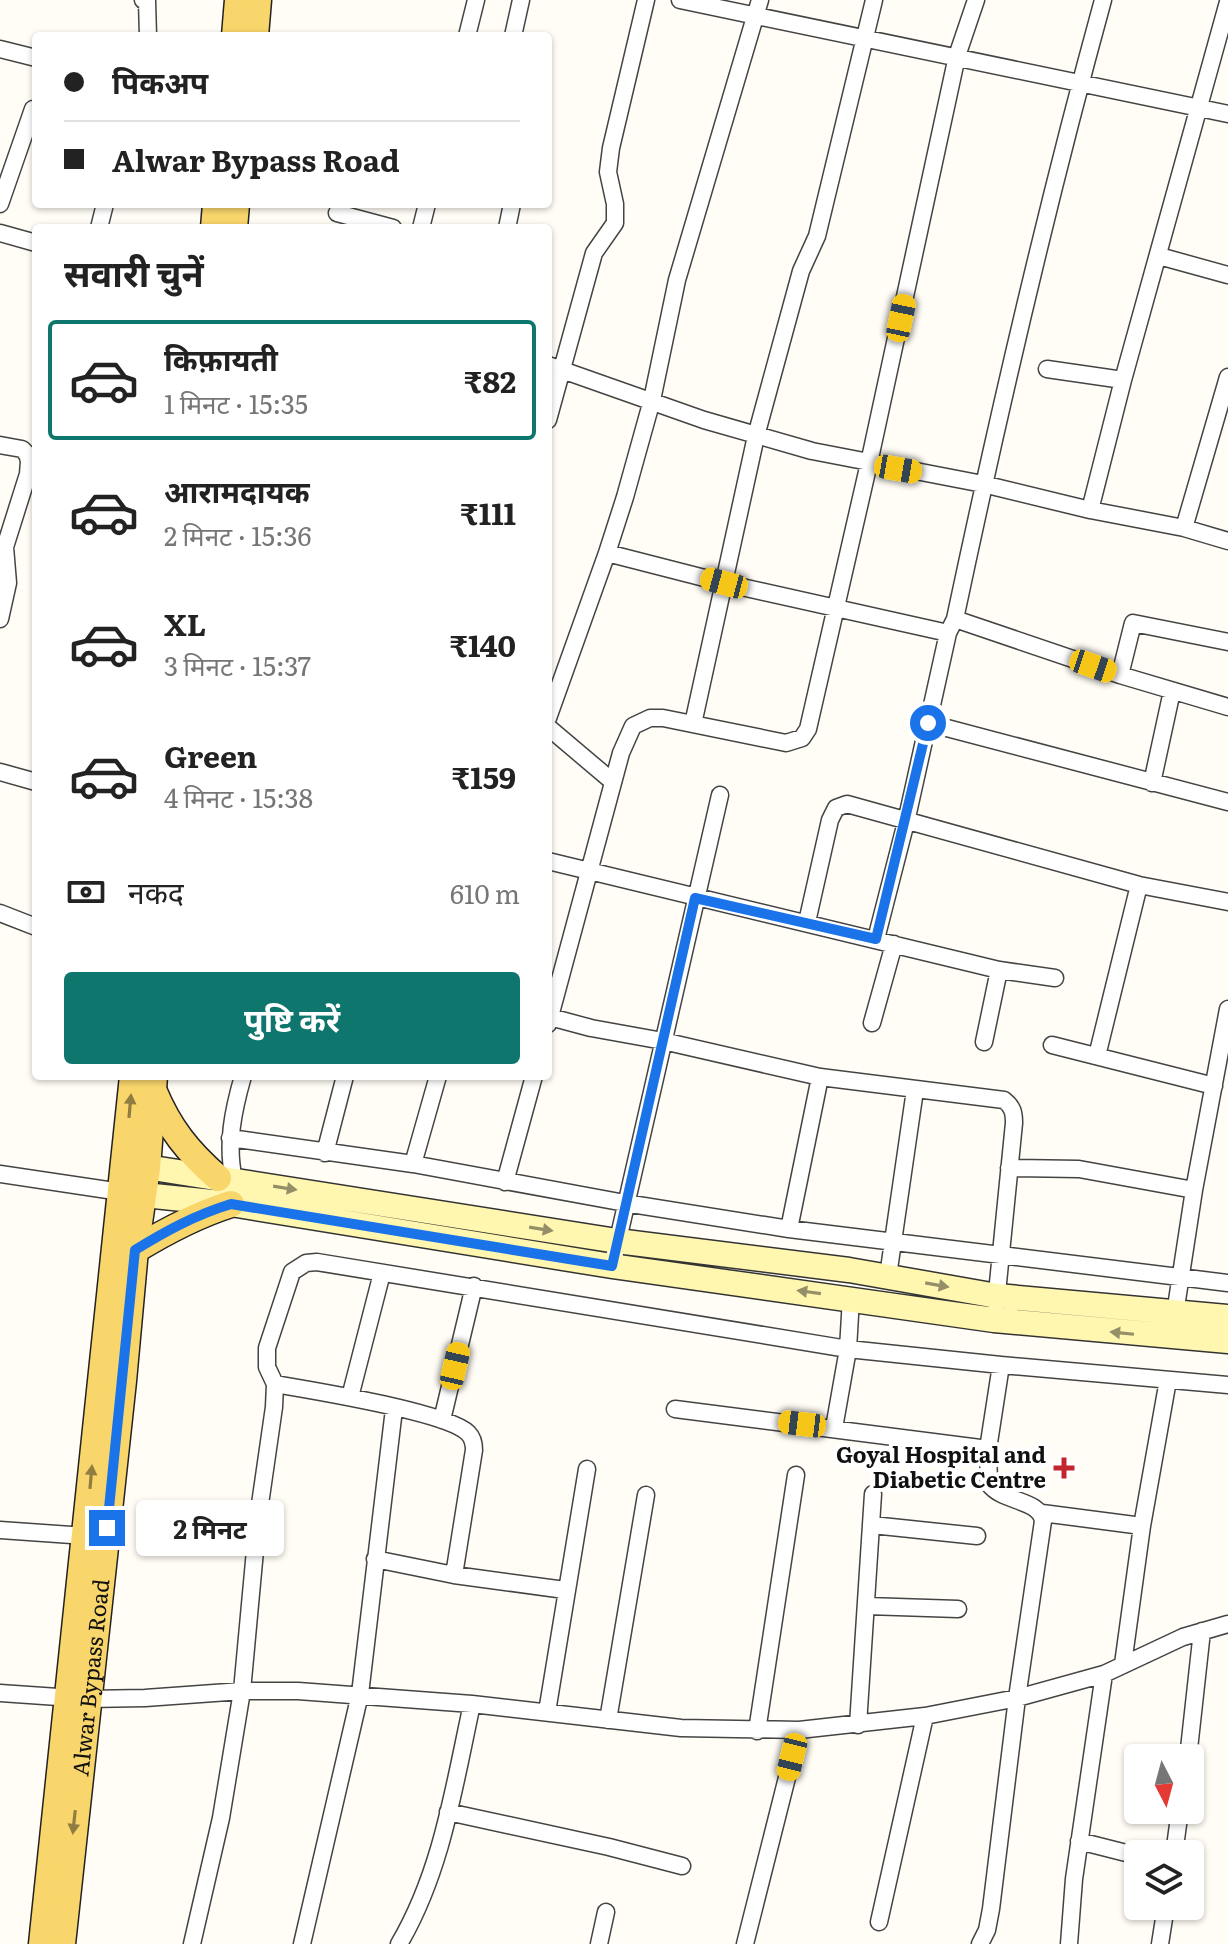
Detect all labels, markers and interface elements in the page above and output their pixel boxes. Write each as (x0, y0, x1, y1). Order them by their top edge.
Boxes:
text: पिकअप (112, 59, 208, 103)
text: Alwar Bypass Road (112, 137, 400, 181)
text: सवारी चुनें (64, 245, 204, 298)
car (884, 292, 918, 344)
text: किफ़ायती (164, 336, 278, 380)
icon: car (68, 344, 140, 416)
text: ₹82 (464, 358, 516, 402)
text: 1 मिनट · 15:35 (164, 383, 308, 422)
car (872, 453, 924, 485)
text: आरामदायक (164, 468, 310, 512)
icon: car (68, 476, 140, 548)
text: ₹111 (460, 490, 516, 534)
text: 2 मिनट · 15:36 (164, 515, 312, 554)
car (698, 565, 750, 601)
text: XL (164, 601, 206, 645)
icon: car (68, 608, 140, 680)
text: ₹140 (450, 622, 516, 666)
text: 3 मिनट · 15:37 (164, 645, 311, 684)
car (1066, 647, 1120, 685)
route start (910, 705, 946, 741)
text: Green (164, 733, 257, 777)
icon: car (68, 740, 140, 812)
text: ₹159 (452, 754, 516, 798)
text: 4 मिनट · 15:38 (164, 777, 313, 816)
text: नकद (128, 869, 184, 913)
icon: cash (64, 870, 108, 914)
text: 610 m (450, 873, 520, 912)
button: पुष्टि करें (64, 972, 520, 1064)
one-way arrow (124, 1093, 137, 1118)
one-way arrow (272, 1182, 297, 1195)
one-way arrow (529, 1223, 554, 1236)
one-way arrow (925, 1280, 950, 1292)
one-way arrow (796, 1286, 821, 1299)
one-way arrow (1109, 1326, 1134, 1339)
car (438, 1340, 472, 1392)
car (777, 1409, 827, 1439)
place label: Goyal Hospital and Diabetic Centre (836, 1437, 1046, 1495)
marker: Goyal Hospital and Diabetic Centre (1053, 1457, 1075, 1479)
one-way arrow (85, 1464, 98, 1489)
callout: 2 मिनट (135, 1500, 283, 1556)
text: 2 मिनट (173, 1508, 247, 1547)
route end (89, 1510, 125, 1546)
street label: Alwar Bypass Road (62, 1577, 116, 1778)
car (775, 1731, 809, 1783)
north arrow (1124, 1744, 1204, 1824)
map controls (1124, 1744, 1204, 1920)
one-way arrow (68, 1810, 81, 1835)
button: layers (1124, 1840, 1204, 1920)

